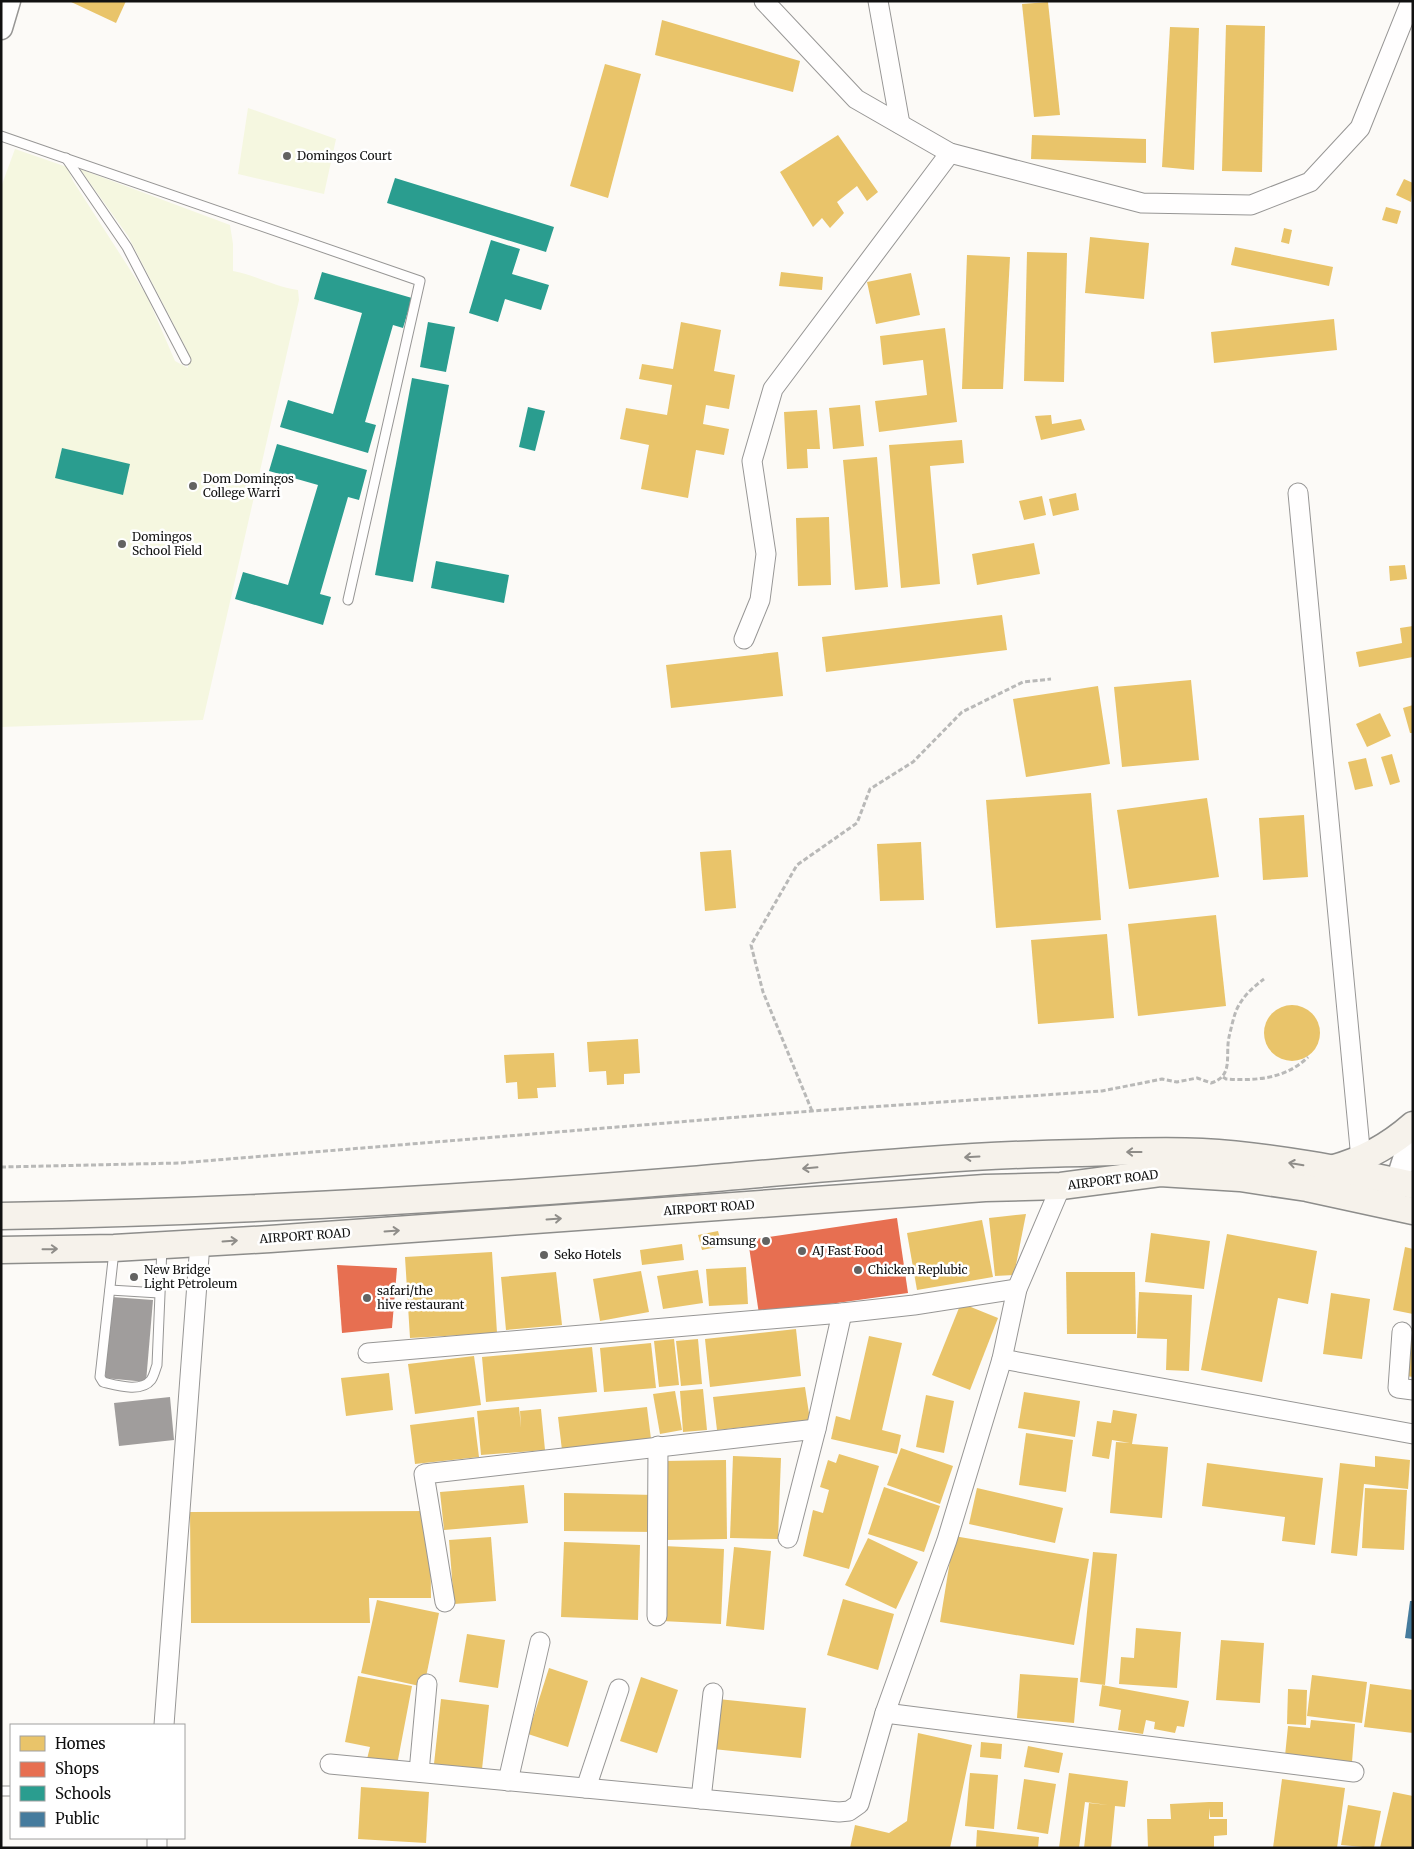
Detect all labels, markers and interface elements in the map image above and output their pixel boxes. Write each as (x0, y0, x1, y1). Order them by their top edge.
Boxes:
place label: Domingos Court (297, 148, 392, 163)
marker: Domingos Court (281, 150, 293, 162)
place label: Dom Domingos College Warri (203, 471, 294, 500)
marker: Dom Domingos College Warri (187, 480, 199, 492)
place label: Domingos School Field (132, 529, 202, 558)
marker: Domingos School Field (116, 538, 128, 550)
one-way arrow (1126, 1147, 1142, 1157)
one-way arrow (964, 1152, 980, 1161)
one-way arrow (1288, 1158, 1304, 1168)
one-way arrow (802, 1164, 818, 1173)
street label: AIRPORT ROAD (1066, 1167, 1159, 1193)
street label: AIRPORT ROAD (662, 1197, 755, 1218)
one-way arrow (546, 1215, 562, 1224)
street label: AIRPORT ROAD (258, 1225, 351, 1246)
one-way arrow (384, 1226, 400, 1235)
place label: Samsung (702, 1233, 757, 1248)
marker: Samsung (760, 1235, 772, 1247)
one-way arrow (222, 1237, 238, 1246)
place label: AJ Fast Food (811, 1243, 883, 1258)
one-way arrow (42, 1244, 58, 1254)
marker: AJ Fast Food (796, 1245, 808, 1257)
place label: Seko Hotels (554, 1247, 622, 1262)
marker: Seko Hotels (538, 1249, 550, 1261)
place label: New Bridge Light Petroleum (144, 1262, 237, 1291)
place label: Chicken Replubic (868, 1262, 968, 1277)
marker: Chicken Replubic (852, 1264, 864, 1276)
marker: New Bridge Light Petroleum (128, 1271, 140, 1283)
place label: safari/the hive restaurant (377, 1283, 465, 1312)
marker: safari/the hive restaurant (361, 1292, 373, 1304)
legend (10, 1724, 185, 1839)
text: Homes (55, 1734, 106, 1753)
text: Shops (55, 1759, 99, 1778)
text: Schools (55, 1784, 111, 1803)
text: Public (55, 1809, 100, 1828)

